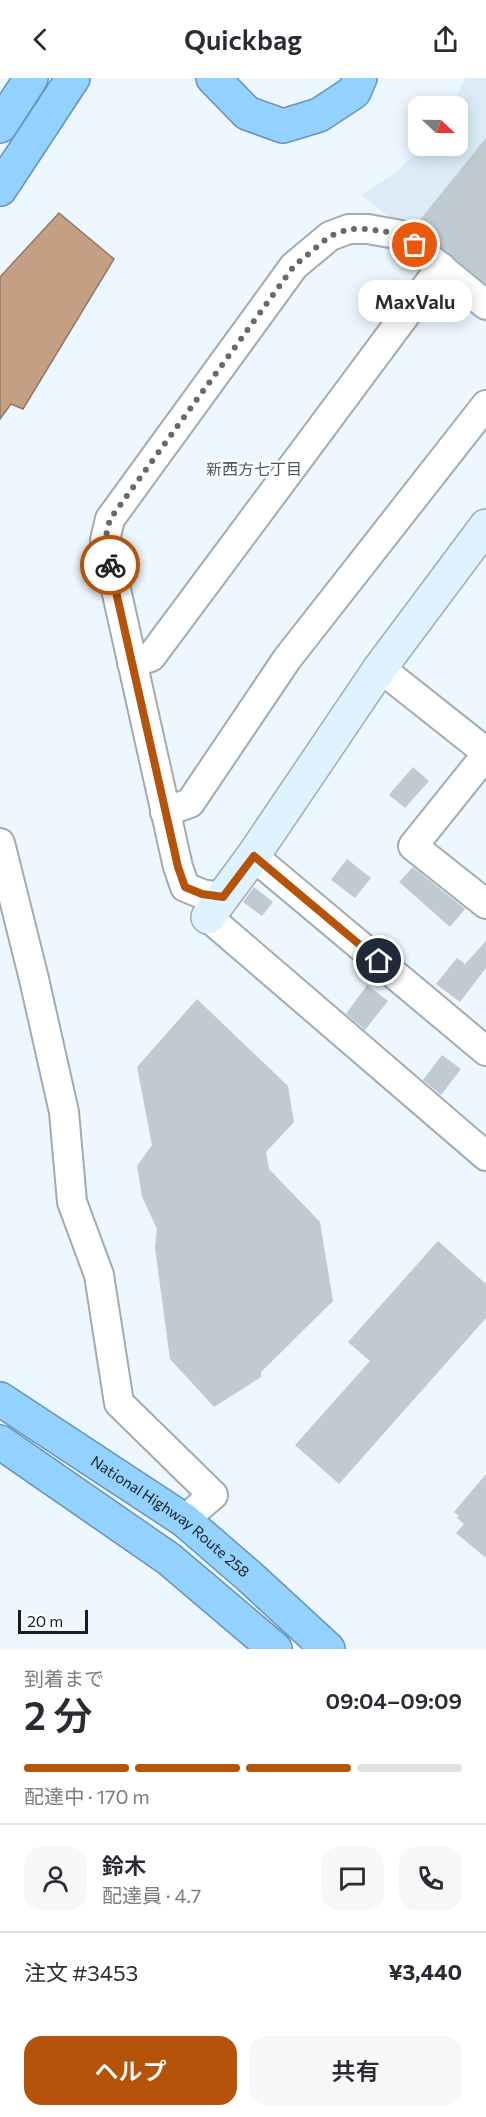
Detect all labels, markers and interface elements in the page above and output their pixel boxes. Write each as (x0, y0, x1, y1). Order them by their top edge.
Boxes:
icon: back (24, 23, 57, 56)
text: Quickbag (184, 23, 302, 56)
icon: share (429, 23, 462, 56)
north arrow (408, 96, 468, 156)
map controls (408, 96, 468, 156)
pin (389, 219, 440, 270)
icon: bag (398, 228, 431, 261)
callout: MaxValu (358, 281, 472, 323)
text: MaxValu (375, 289, 455, 313)
district label: 新西方七丁目 (206, 459, 302, 478)
courier (80, 535, 140, 595)
icon: bike (94, 549, 127, 582)
pin (353, 935, 404, 986)
icon: home (362, 944, 395, 977)
street label: National Highway Route 258 (88, 1451, 254, 1580)
scale bar (18, 1607, 88, 1634)
text: 20 m (27, 1611, 63, 1630)
text: 到着まで (24, 1666, 104, 1690)
text: 09:04–09:09 (325, 1687, 462, 1714)
text: 2 分 (24, 1690, 92, 1738)
text: 配達中 · 170 m (24, 1784, 150, 1808)
button: person (24, 1847, 87, 1910)
button: chat (321, 1847, 384, 1910)
button: phone (399, 1847, 462, 1910)
text: 鈴木 (102, 1852, 146, 1879)
text: 配達員 · 4.7 (102, 1883, 201, 1907)
text: ¥3,440 (388, 1958, 462, 1985)
text: 注文 #3453 (24, 1959, 138, 1986)
button: ヘルプ (24, 2036, 237, 2105)
button: 共有 (249, 2036, 462, 2105)

